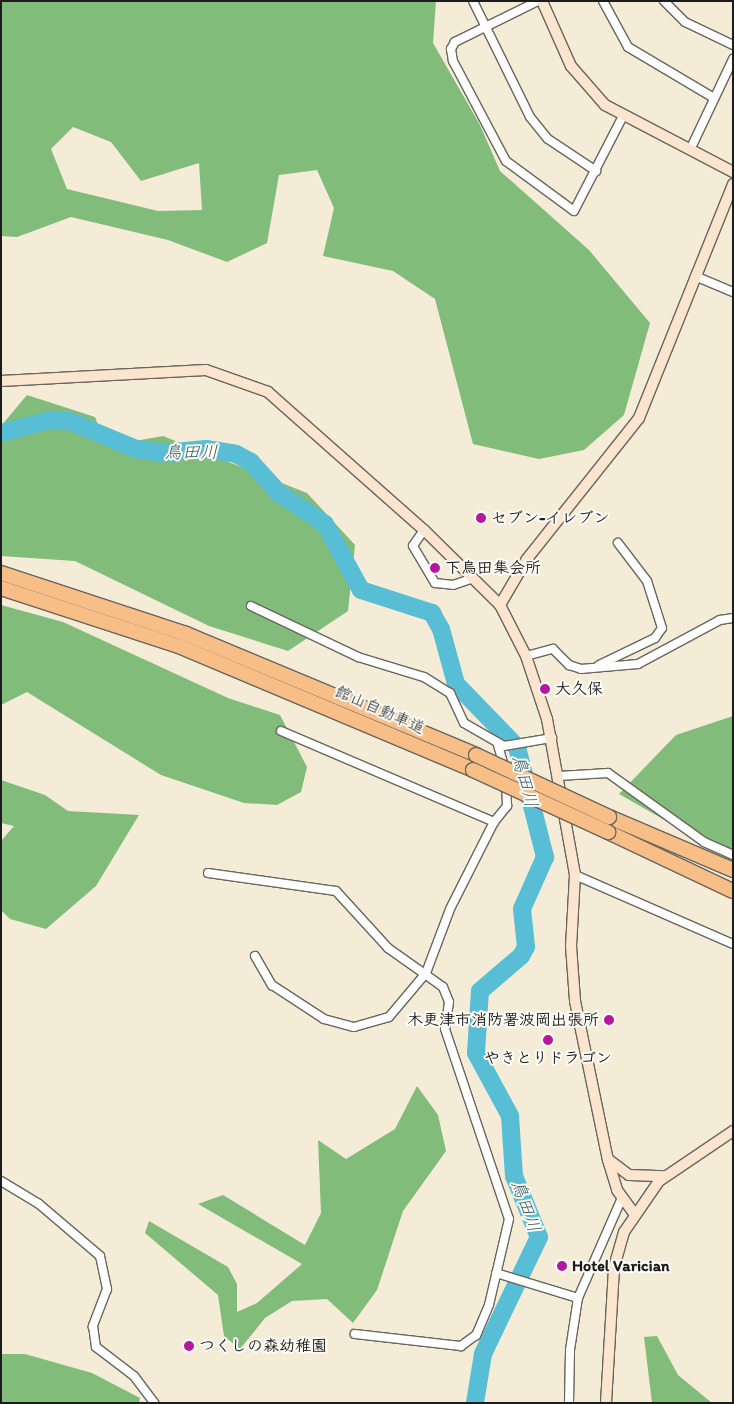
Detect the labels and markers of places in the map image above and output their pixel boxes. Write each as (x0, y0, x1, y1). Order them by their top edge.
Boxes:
place label: セブン-イレブン (491, 508, 609, 528)
marker: セブン-イレブン (475, 512, 487, 524)
place label: 下烏田集会所 (445, 558, 541, 578)
marker: 下烏田集会所 (429, 562, 441, 574)
place label: 大久保 (555, 679, 603, 699)
marker: 大久保 (539, 683, 551, 695)
place label: 木更津市消防署波岡出張所 (407, 1010, 599, 1030)
marker: 木更津市消防署波岡出張所 (603, 1014, 615, 1026)
marker: やきとりドラゴン (542, 1034, 554, 1046)
place label: やきとりドラゴン (484, 1048, 612, 1068)
place label: Hotel Varician (572, 1256, 669, 1276)
marker: Hotel Varician (556, 1260, 568, 1272)
place label: つくしの森幼稚園 (199, 1336, 327, 1356)
marker: つくしの森幼稚園 (183, 1340, 195, 1352)

